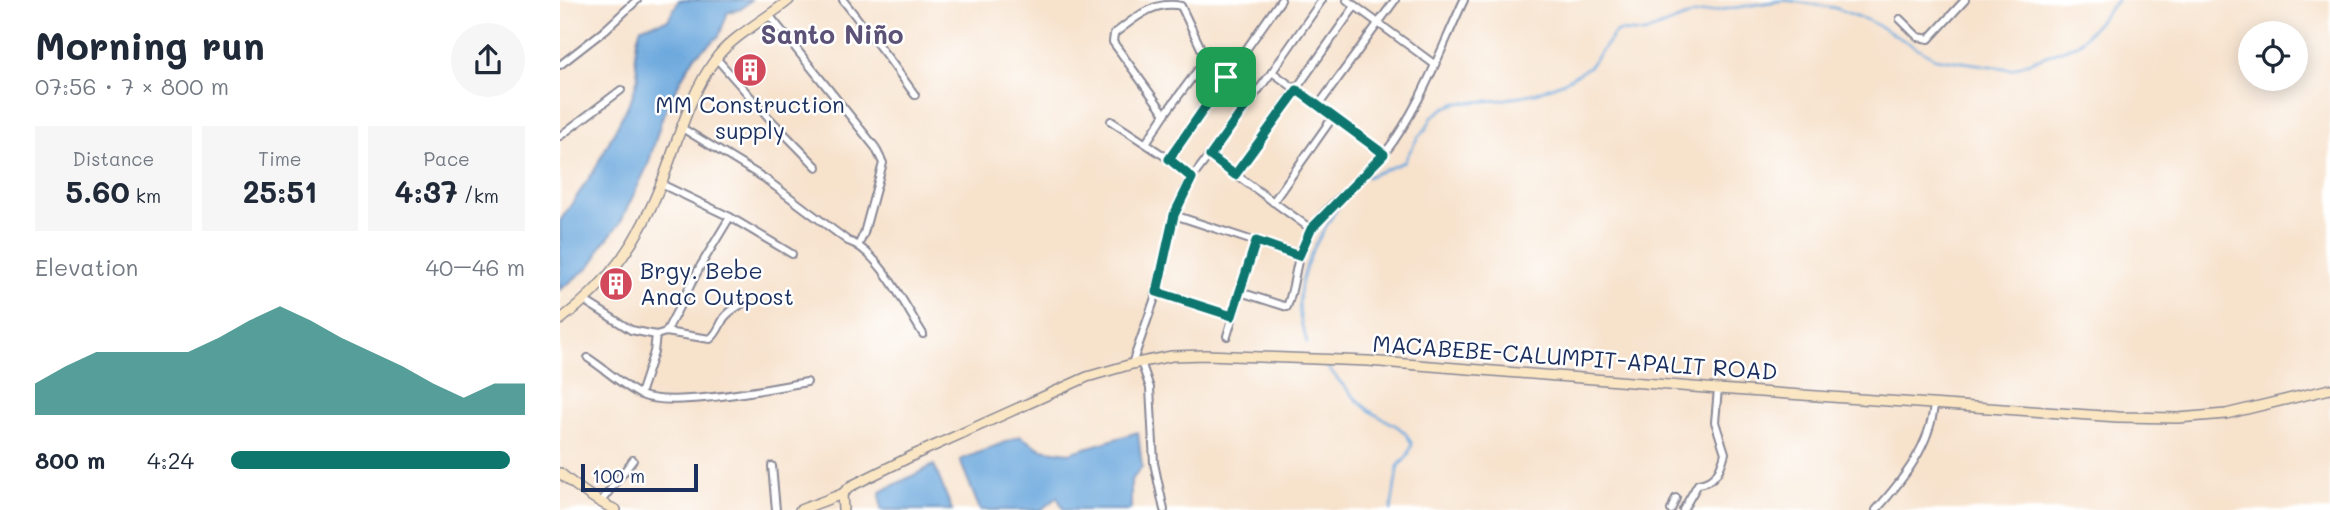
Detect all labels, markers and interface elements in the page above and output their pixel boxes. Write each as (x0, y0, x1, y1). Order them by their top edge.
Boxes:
district label: Santo Niño (760, 17, 904, 51)
text: Morning run (35, 20, 265, 70)
map controls (2238, 21, 2308, 91)
button: locate (2238, 21, 2308, 91)
button: share (451, 23, 525, 97)
pin (1196, 47, 1256, 107)
building icon: MM Construction supply (731, 51, 769, 89)
icon: arrive (1207, 58, 1245, 96)
text: 07:56 · 7 × 800 m (35, 71, 229, 101)
place label: MM Construction supply (655, 89, 845, 145)
text: Distance (72, 146, 154, 171)
text: Time (258, 146, 302, 171)
text: Pace (423, 146, 470, 171)
text: 5.60 (66, 171, 130, 211)
text: 25:51 (243, 171, 317, 211)
text: 4:37 (394, 171, 458, 211)
text: km (130, 183, 161, 208)
text: /km (458, 183, 499, 208)
text: Elevation (35, 252, 138, 282)
text: 40–46 m (425, 252, 525, 282)
place label: Brgy. Bebe Anac Outpost (640, 255, 794, 311)
building icon: Brgy. Bebe Anac Outpost (597, 265, 635, 303)
street label: MACABEBE-CALUMPIT-APALIT ROAD (1372, 328, 1778, 386)
text: 800 m (35, 445, 105, 475)
text: 4:24 (147, 445, 194, 475)
scale bar (581, 461, 698, 493)
text: 100 m (592, 463, 645, 488)

